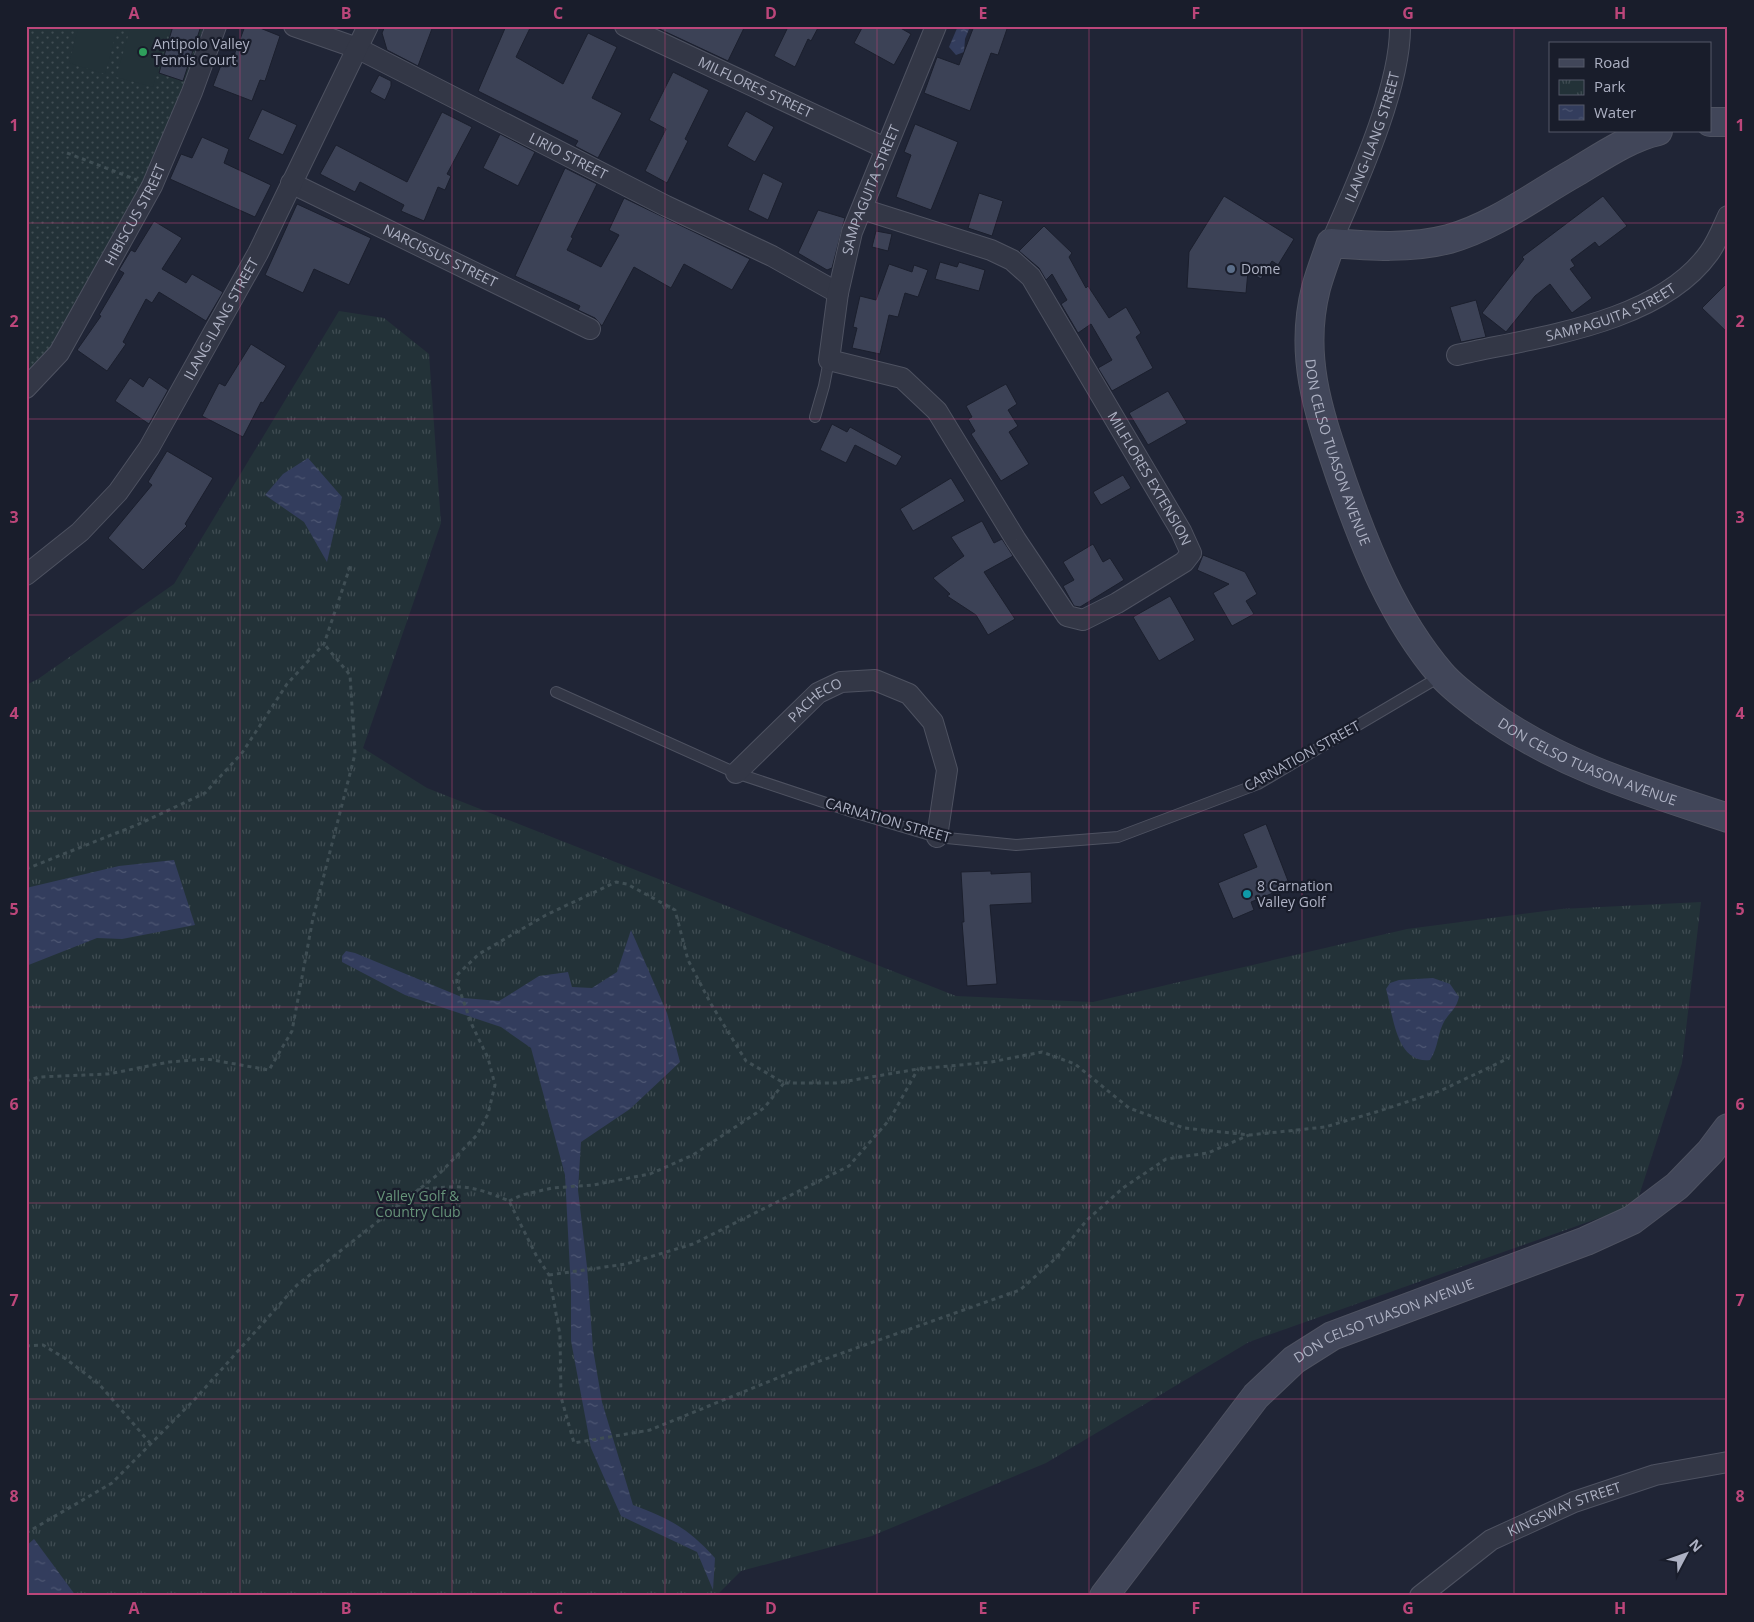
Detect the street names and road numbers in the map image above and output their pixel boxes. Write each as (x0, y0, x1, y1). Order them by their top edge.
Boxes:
street label: MILFLORES STREET (695, 52, 816, 122)
street label: ILANG-ILANG STREET (1340, 70, 1403, 205)
street label: SAMPAGUITA STREET (837, 121, 904, 257)
street label: LIRIO STREET (526, 128, 611, 184)
street label: HIBISCUS STREET (100, 161, 169, 269)
street label: NARCISSUS STREET (380, 219, 501, 291)
street label: ILANG-ILANG STREET (179, 254, 263, 383)
street label: SAMPAGUITA STREET (1544, 278, 1679, 345)
street label: DON CELSO TUASON AVENUE (1301, 358, 1375, 548)
street label: MILFLORES EXTENSION (1104, 408, 1196, 548)
street label: PACHECO (783, 673, 845, 726)
street label: DON CELSO TUASON AVENUE (1495, 713, 1679, 810)
street label: CARNATION STREET (1240, 716, 1363, 795)
street label: CARNATION STREET (823, 793, 953, 847)
street label: DON CELSO TUASON AVENUE (1290, 1274, 1476, 1367)
street label: KINGSWAY STREET (1504, 1477, 1624, 1540)

